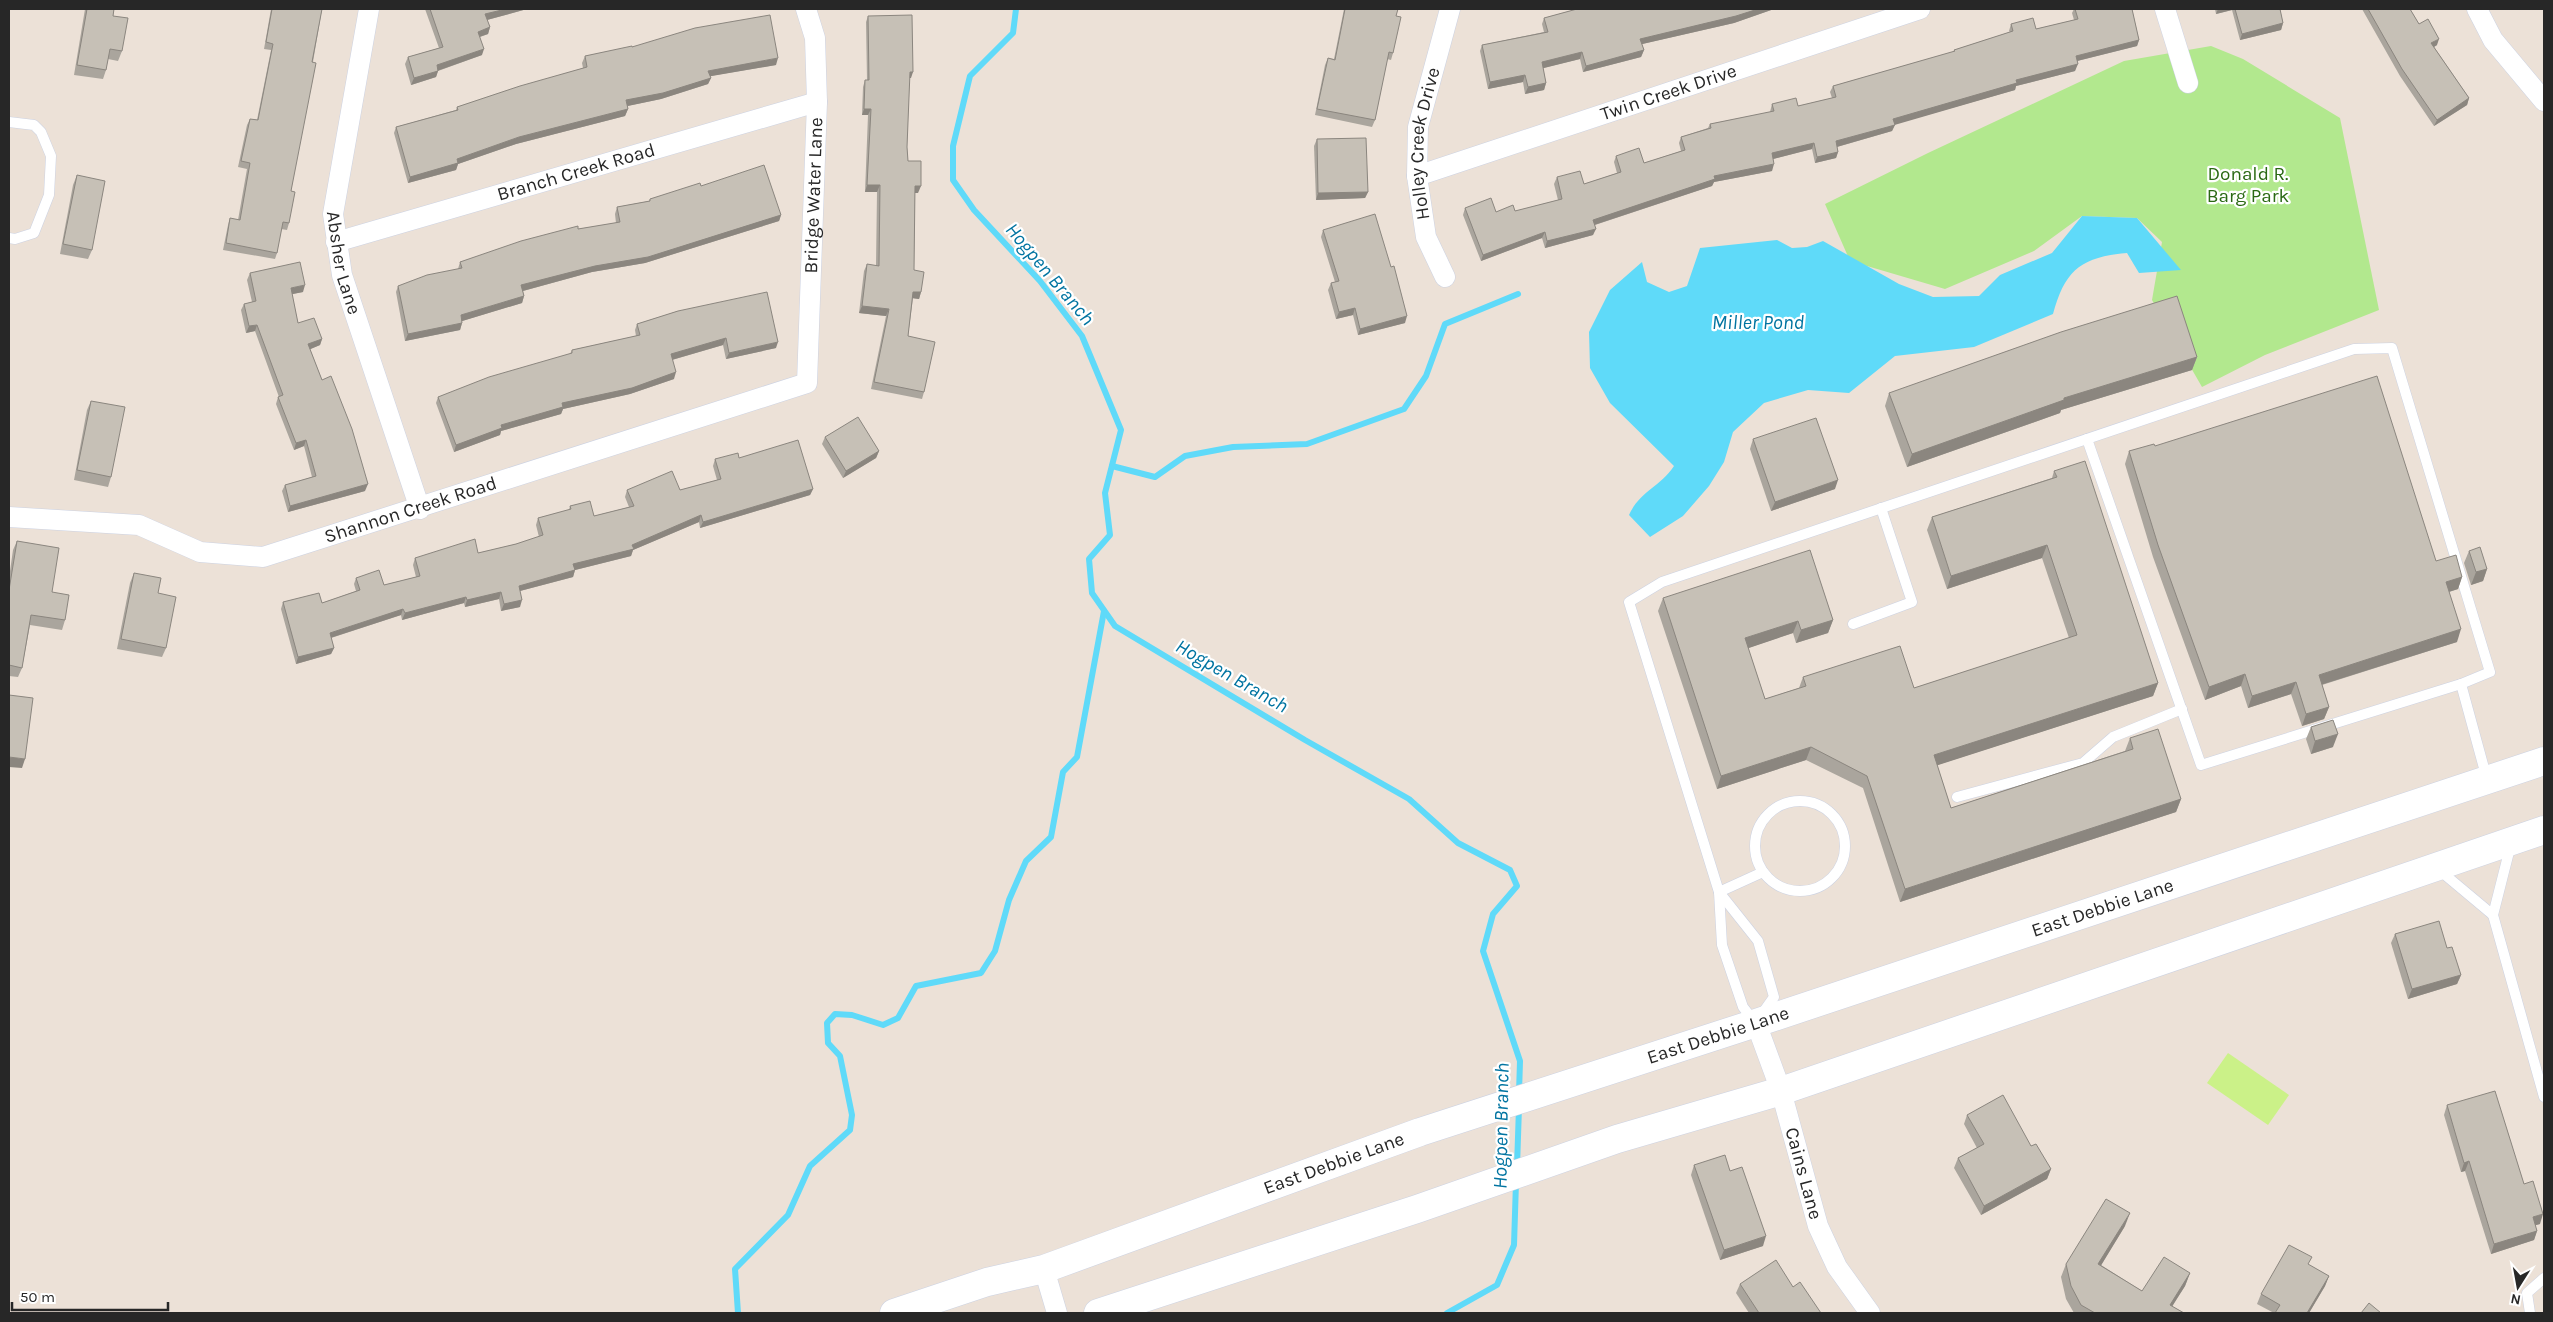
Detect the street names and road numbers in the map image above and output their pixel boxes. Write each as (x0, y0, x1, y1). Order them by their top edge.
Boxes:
street label: Twin Creek Drive (1598, 60, 1739, 125)
street label: Holley Creek Drive (1406, 65, 1445, 221)
street label: Bridge Water Lane (800, 117, 827, 274)
street label: Branch Creek Road (494, 139, 658, 206)
street label: Absher Lane (322, 210, 365, 317)
street label: Shannon Creek Road (322, 472, 499, 548)
street label: East Debbie Lane (2029, 874, 2176, 942)
street label: East Debbie Lane (1644, 1002, 1792, 1069)
street label: Cains Lane (1781, 1125, 1827, 1222)
street label: East Debbie Lane (1260, 1128, 1407, 1199)

